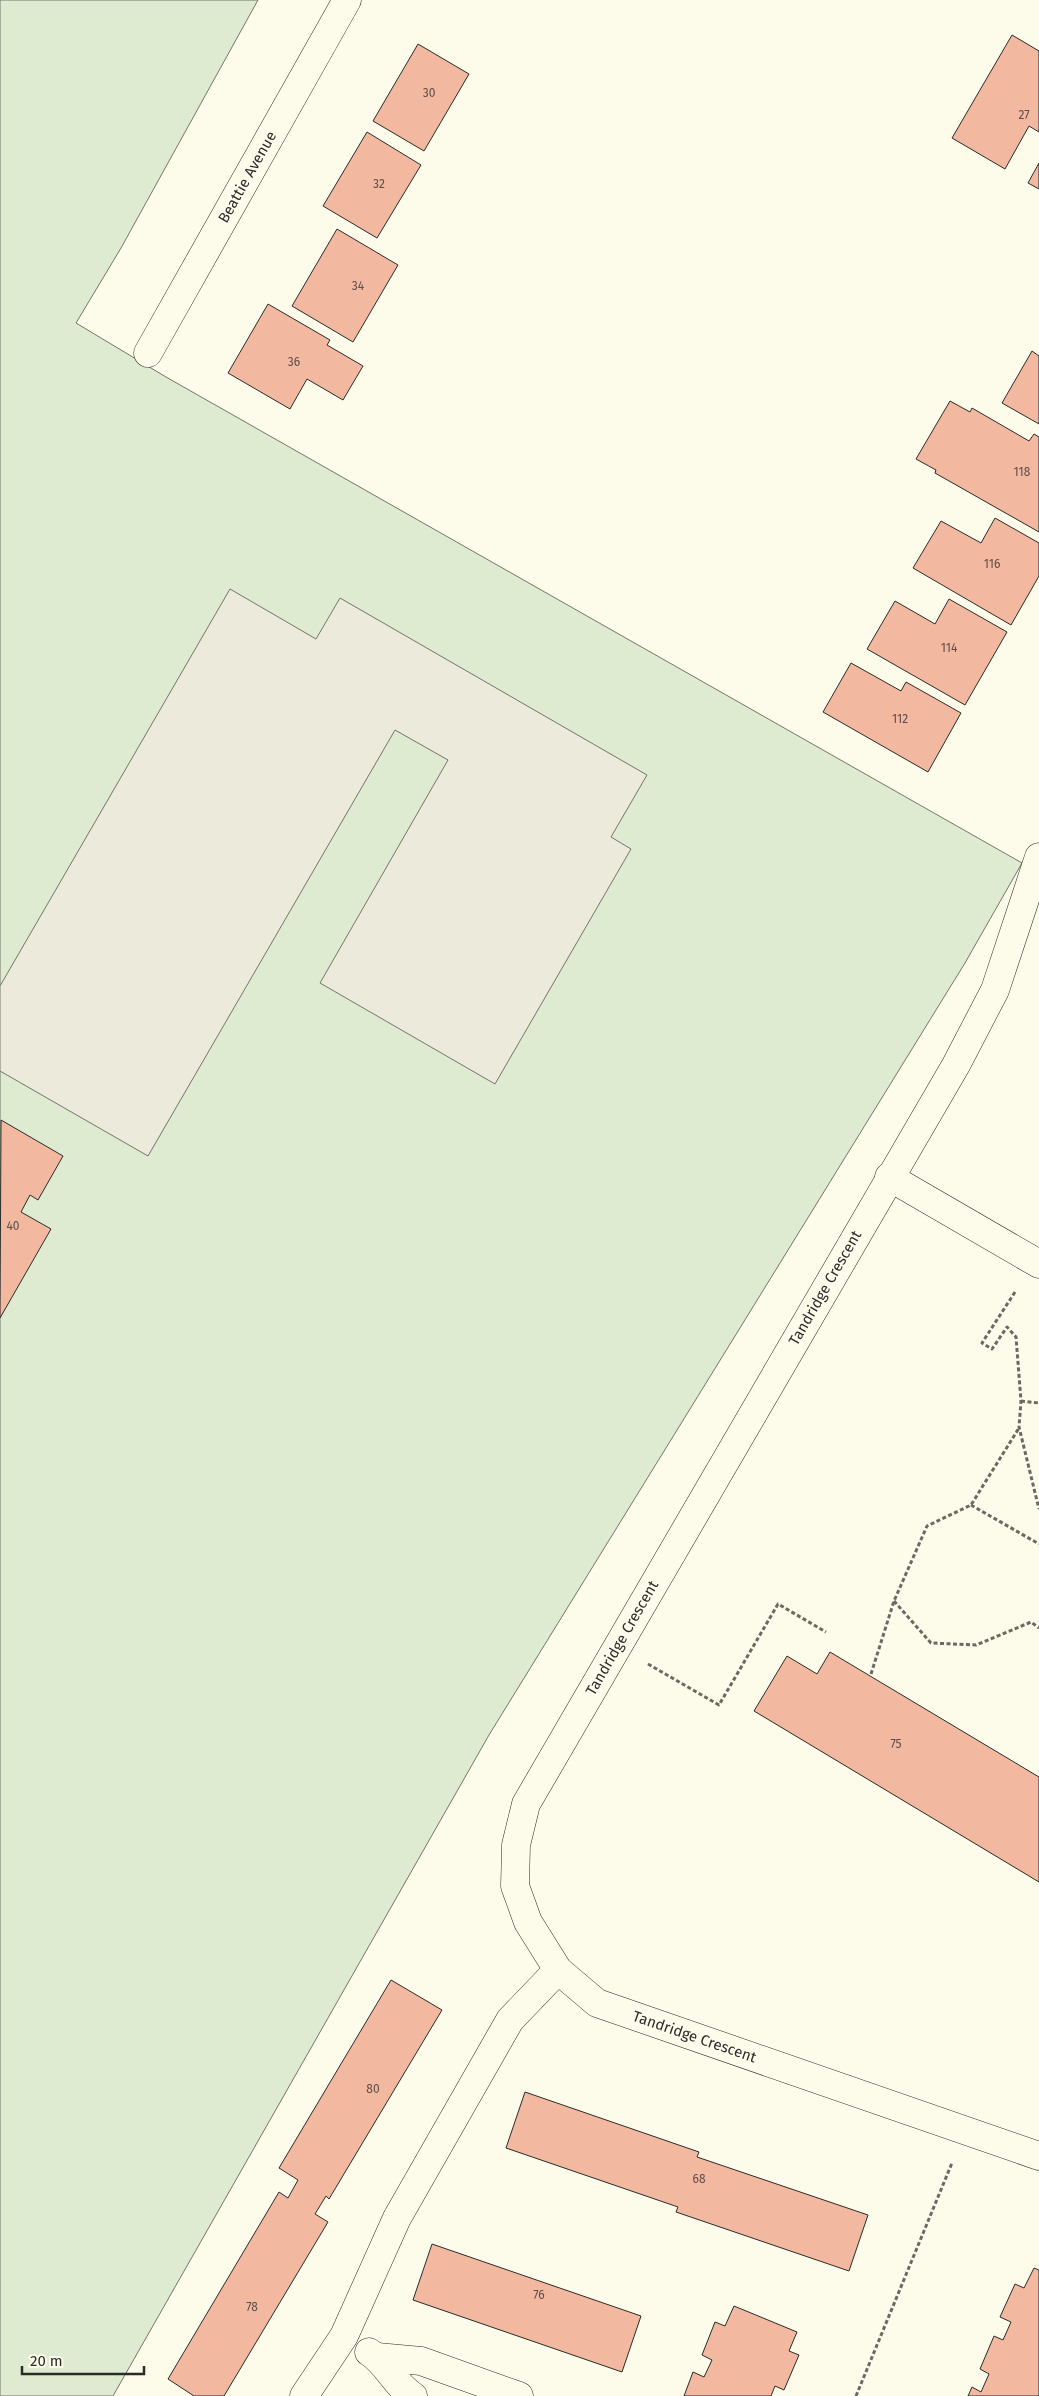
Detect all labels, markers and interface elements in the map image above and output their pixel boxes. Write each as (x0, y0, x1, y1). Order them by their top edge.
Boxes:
house number: 30 (423, 86, 436, 100)
house number: 27 (1018, 108, 1030, 122)
street label: Beattie Avenue (214, 128, 280, 226)
house number: 32 (373, 177, 385, 191)
house number: 34 (352, 279, 365, 293)
house number: 36 (288, 355, 300, 369)
house number: 118 (1014, 465, 1031, 479)
house number: 116 (984, 557, 1000, 571)
house number: 114 (941, 641, 958, 655)
house number: 112 (892, 712, 908, 726)
house number: 40 (6, 1219, 20, 1233)
street label: Tandridge Crescent (785, 1227, 865, 1349)
street label: Tandridge Crescent (582, 1577, 662, 1699)
house number: 75 (890, 1737, 902, 1751)
street label: Tandridge Crescent (630, 2007, 759, 2067)
house number: 80 (366, 2082, 380, 2096)
house number: 68 (692, 2172, 706, 2186)
house number: 76 (533, 2288, 545, 2302)
house number: 78 (246, 2300, 258, 2314)
scale bar (22, 2344, 145, 2376)
text: 20 m (30, 2352, 63, 2370)

